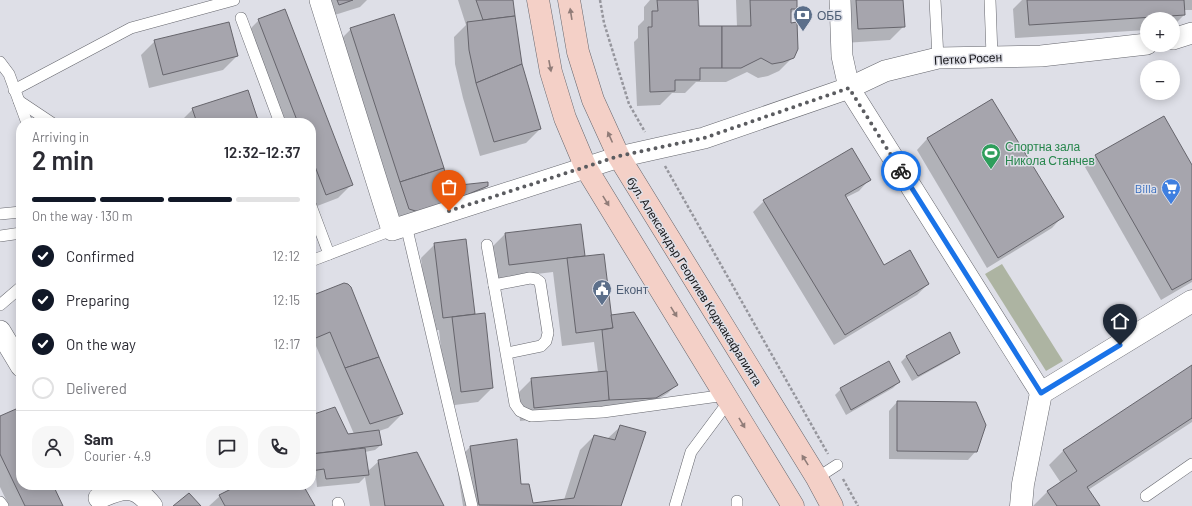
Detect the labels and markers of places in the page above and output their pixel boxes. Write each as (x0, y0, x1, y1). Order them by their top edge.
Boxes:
bank icon: ОББ (792, 4, 814, 32)
place label: ОББ (817, 8, 842, 22)
place label: Спортна зала Никола Станчев (1005, 139, 1095, 167)
sports icon: Спортна зала Никола Станчев (980, 142, 1002, 170)
pin (432, 170, 466, 211)
supermarket icon: Billa (1160, 177, 1182, 205)
place label: Billa (1135, 181, 1157, 195)
public building icon: Еконт (591, 278, 613, 306)
place label: Еконт (616, 282, 649, 296)
pin (1103, 304, 1137, 345)

